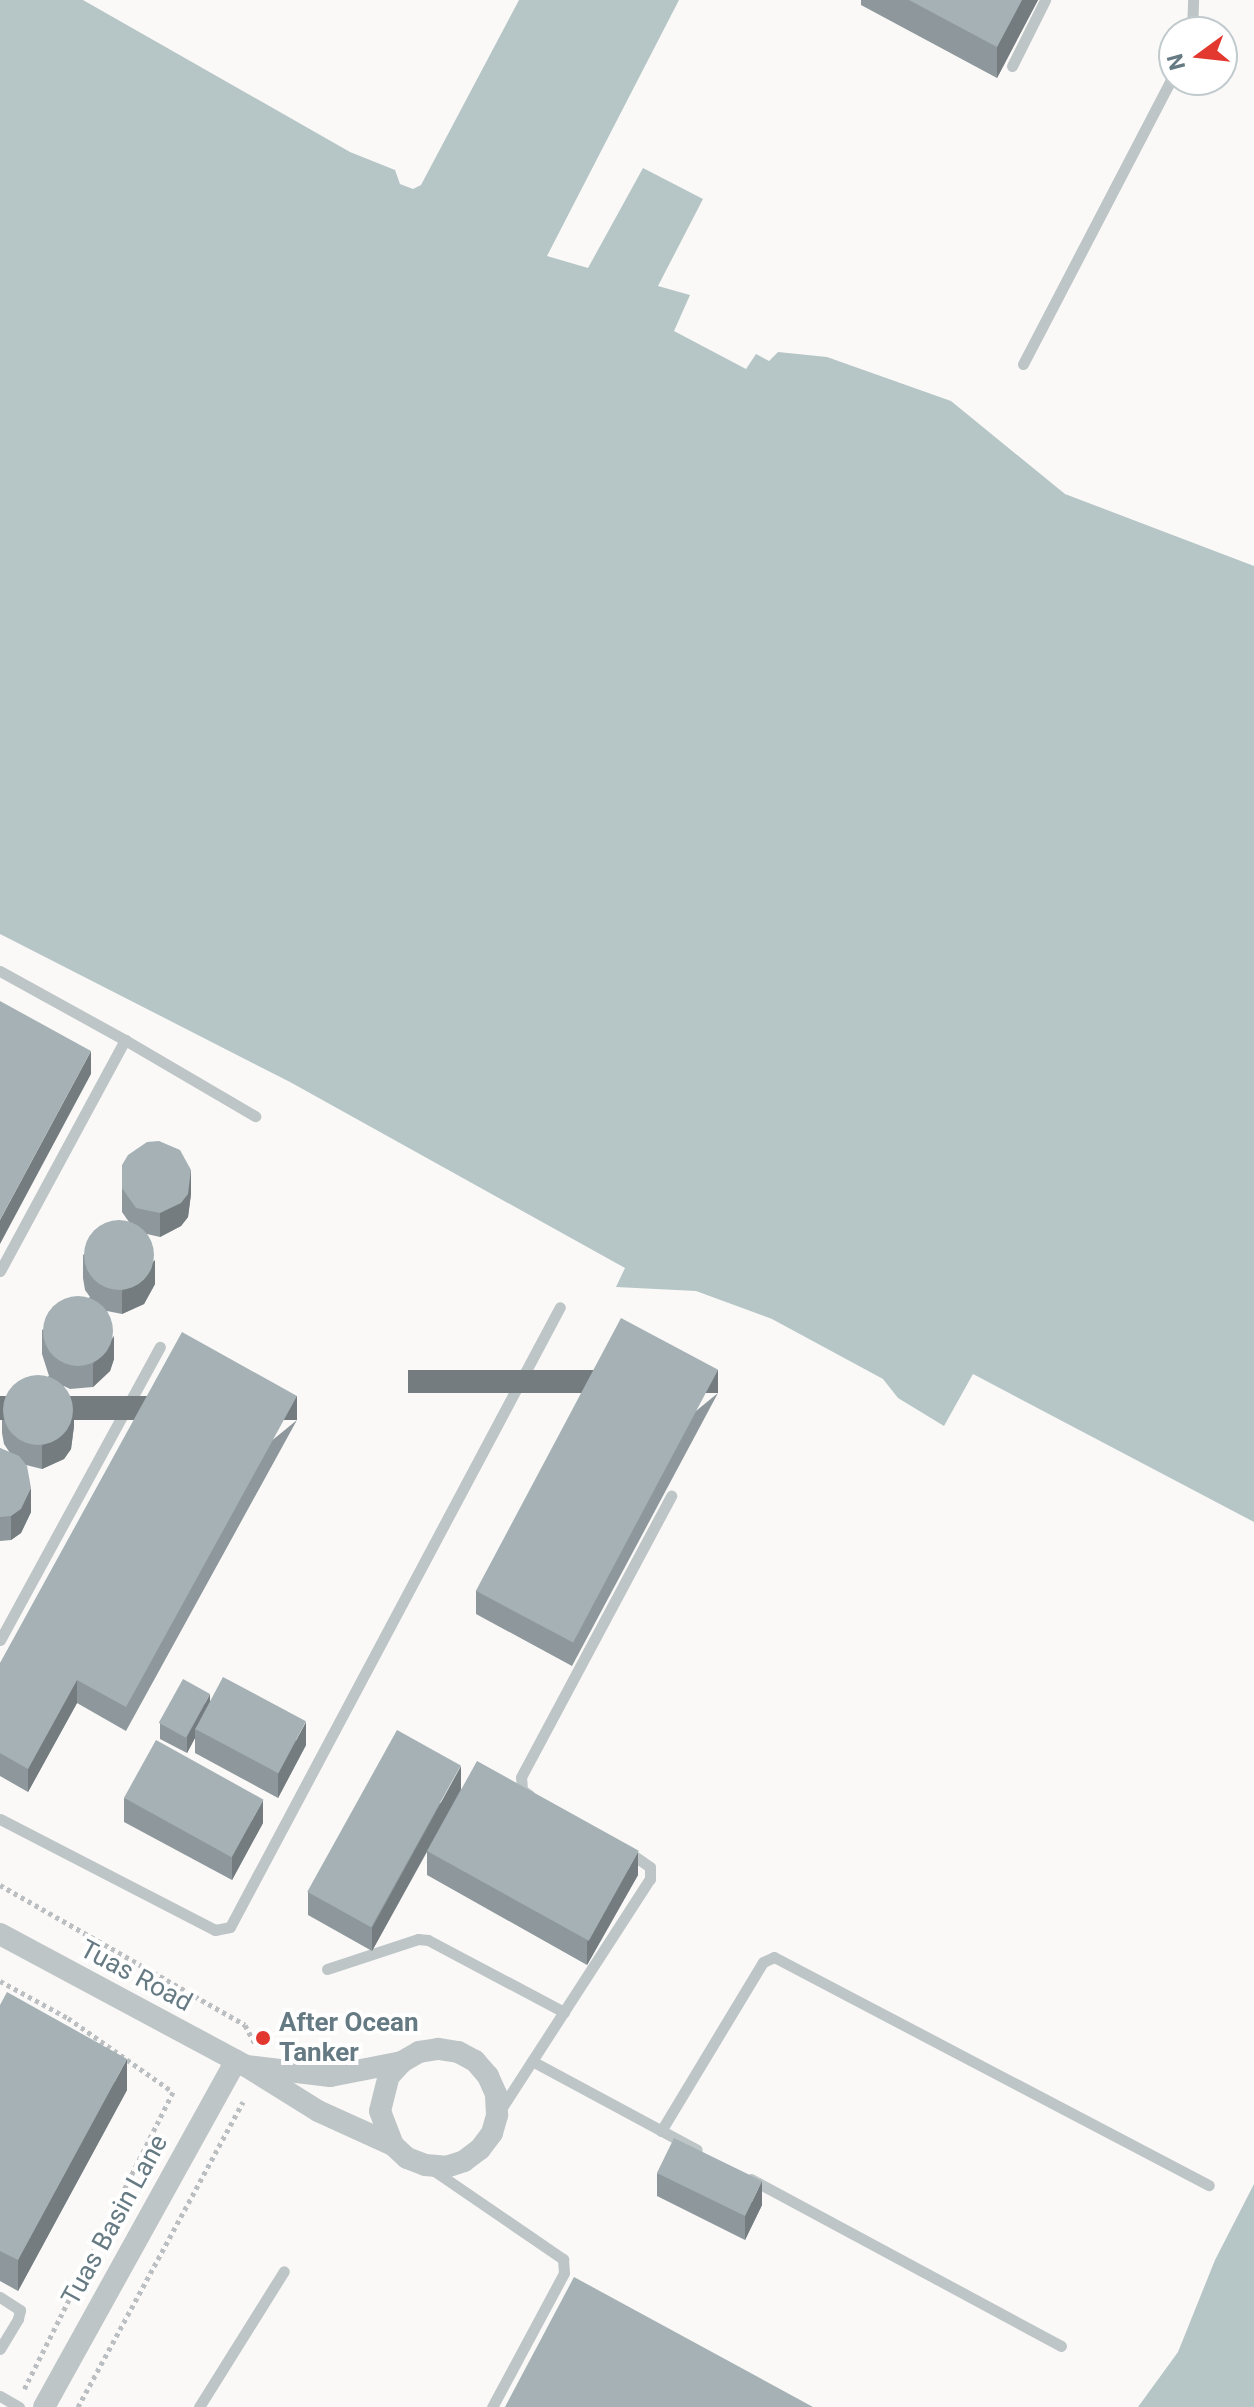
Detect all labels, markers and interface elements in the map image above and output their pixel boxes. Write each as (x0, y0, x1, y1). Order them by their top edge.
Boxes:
north arrow (1158, 16, 1238, 96)
text: N (1162, 51, 1190, 73)
street label: Tuas Road (75, 1934, 197, 2018)
place label: After Ocean Tanker (279, 2007, 419, 2068)
marker: After Ocean Tanker (254, 2029, 272, 2047)
street label: Tuas Basin Lane (55, 2129, 175, 2311)

